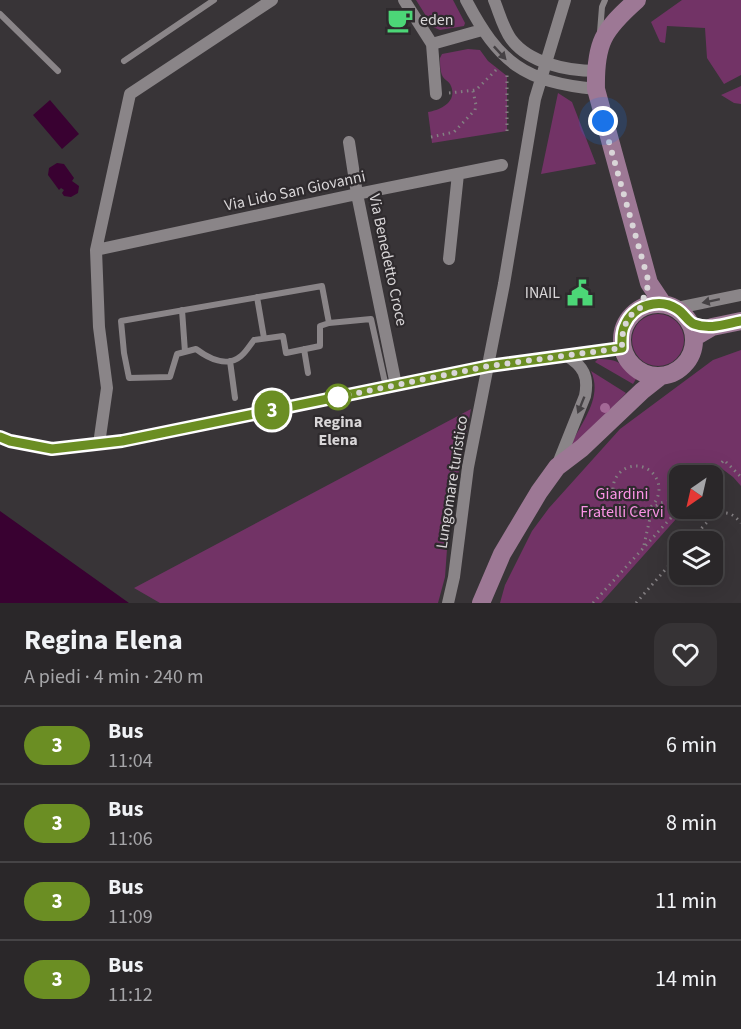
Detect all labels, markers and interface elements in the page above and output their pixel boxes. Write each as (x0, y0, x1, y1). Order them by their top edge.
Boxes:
cafe icon: eden (385, 5, 415, 35)
place label: eden (420, 9, 454, 31)
one-way arrow (493, 45, 507, 60)
your location (588, 106, 618, 136)
street label: Via Lido San Giovanni (223, 165, 367, 217)
street label: Via Benedetto Croce (363, 192, 413, 328)
public building icon: INAIL (565, 278, 595, 308)
place label: INAIL (525, 282, 560, 304)
one-way arrow (702, 297, 721, 306)
marker: Regina Elena (325, 384, 351, 410)
line badge: 3 (252, 390, 292, 430)
text: 3 (266, 395, 278, 425)
one-way arrow (576, 396, 586, 414)
place label: Regina Elena (314, 411, 362, 451)
street label: Lungomare turistico (431, 414, 473, 550)
north arrow (669, 465, 723, 519)
map controls (669, 465, 723, 585)
park label: Giardini Fratelli Cervi (580, 483, 664, 523)
button: layers (669, 531, 723, 585)
text: Regina Elena (24, 620, 183, 660)
button: heart (654, 623, 717, 686)
text: A piedi · 4 min · 240 m (24, 663, 204, 691)
text: Bus (108, 715, 144, 747)
text: 6 min (666, 729, 717, 761)
text: 3 (51, 730, 63, 760)
text: 11:04 (108, 747, 153, 775)
text: Bus (108, 793, 144, 825)
text: 8 min (666, 807, 717, 839)
text: 3 (51, 808, 63, 838)
text: 11:06 (108, 825, 153, 853)
text: Bus (108, 871, 144, 903)
text: 11 min (655, 885, 717, 917)
text: 3 (51, 886, 63, 916)
text: 11:09 (108, 903, 153, 931)
text: Bus (108, 949, 144, 981)
text: 14 min (655, 963, 717, 995)
text: 3 (51, 964, 63, 994)
text: 11:12 (108, 981, 153, 1009)

